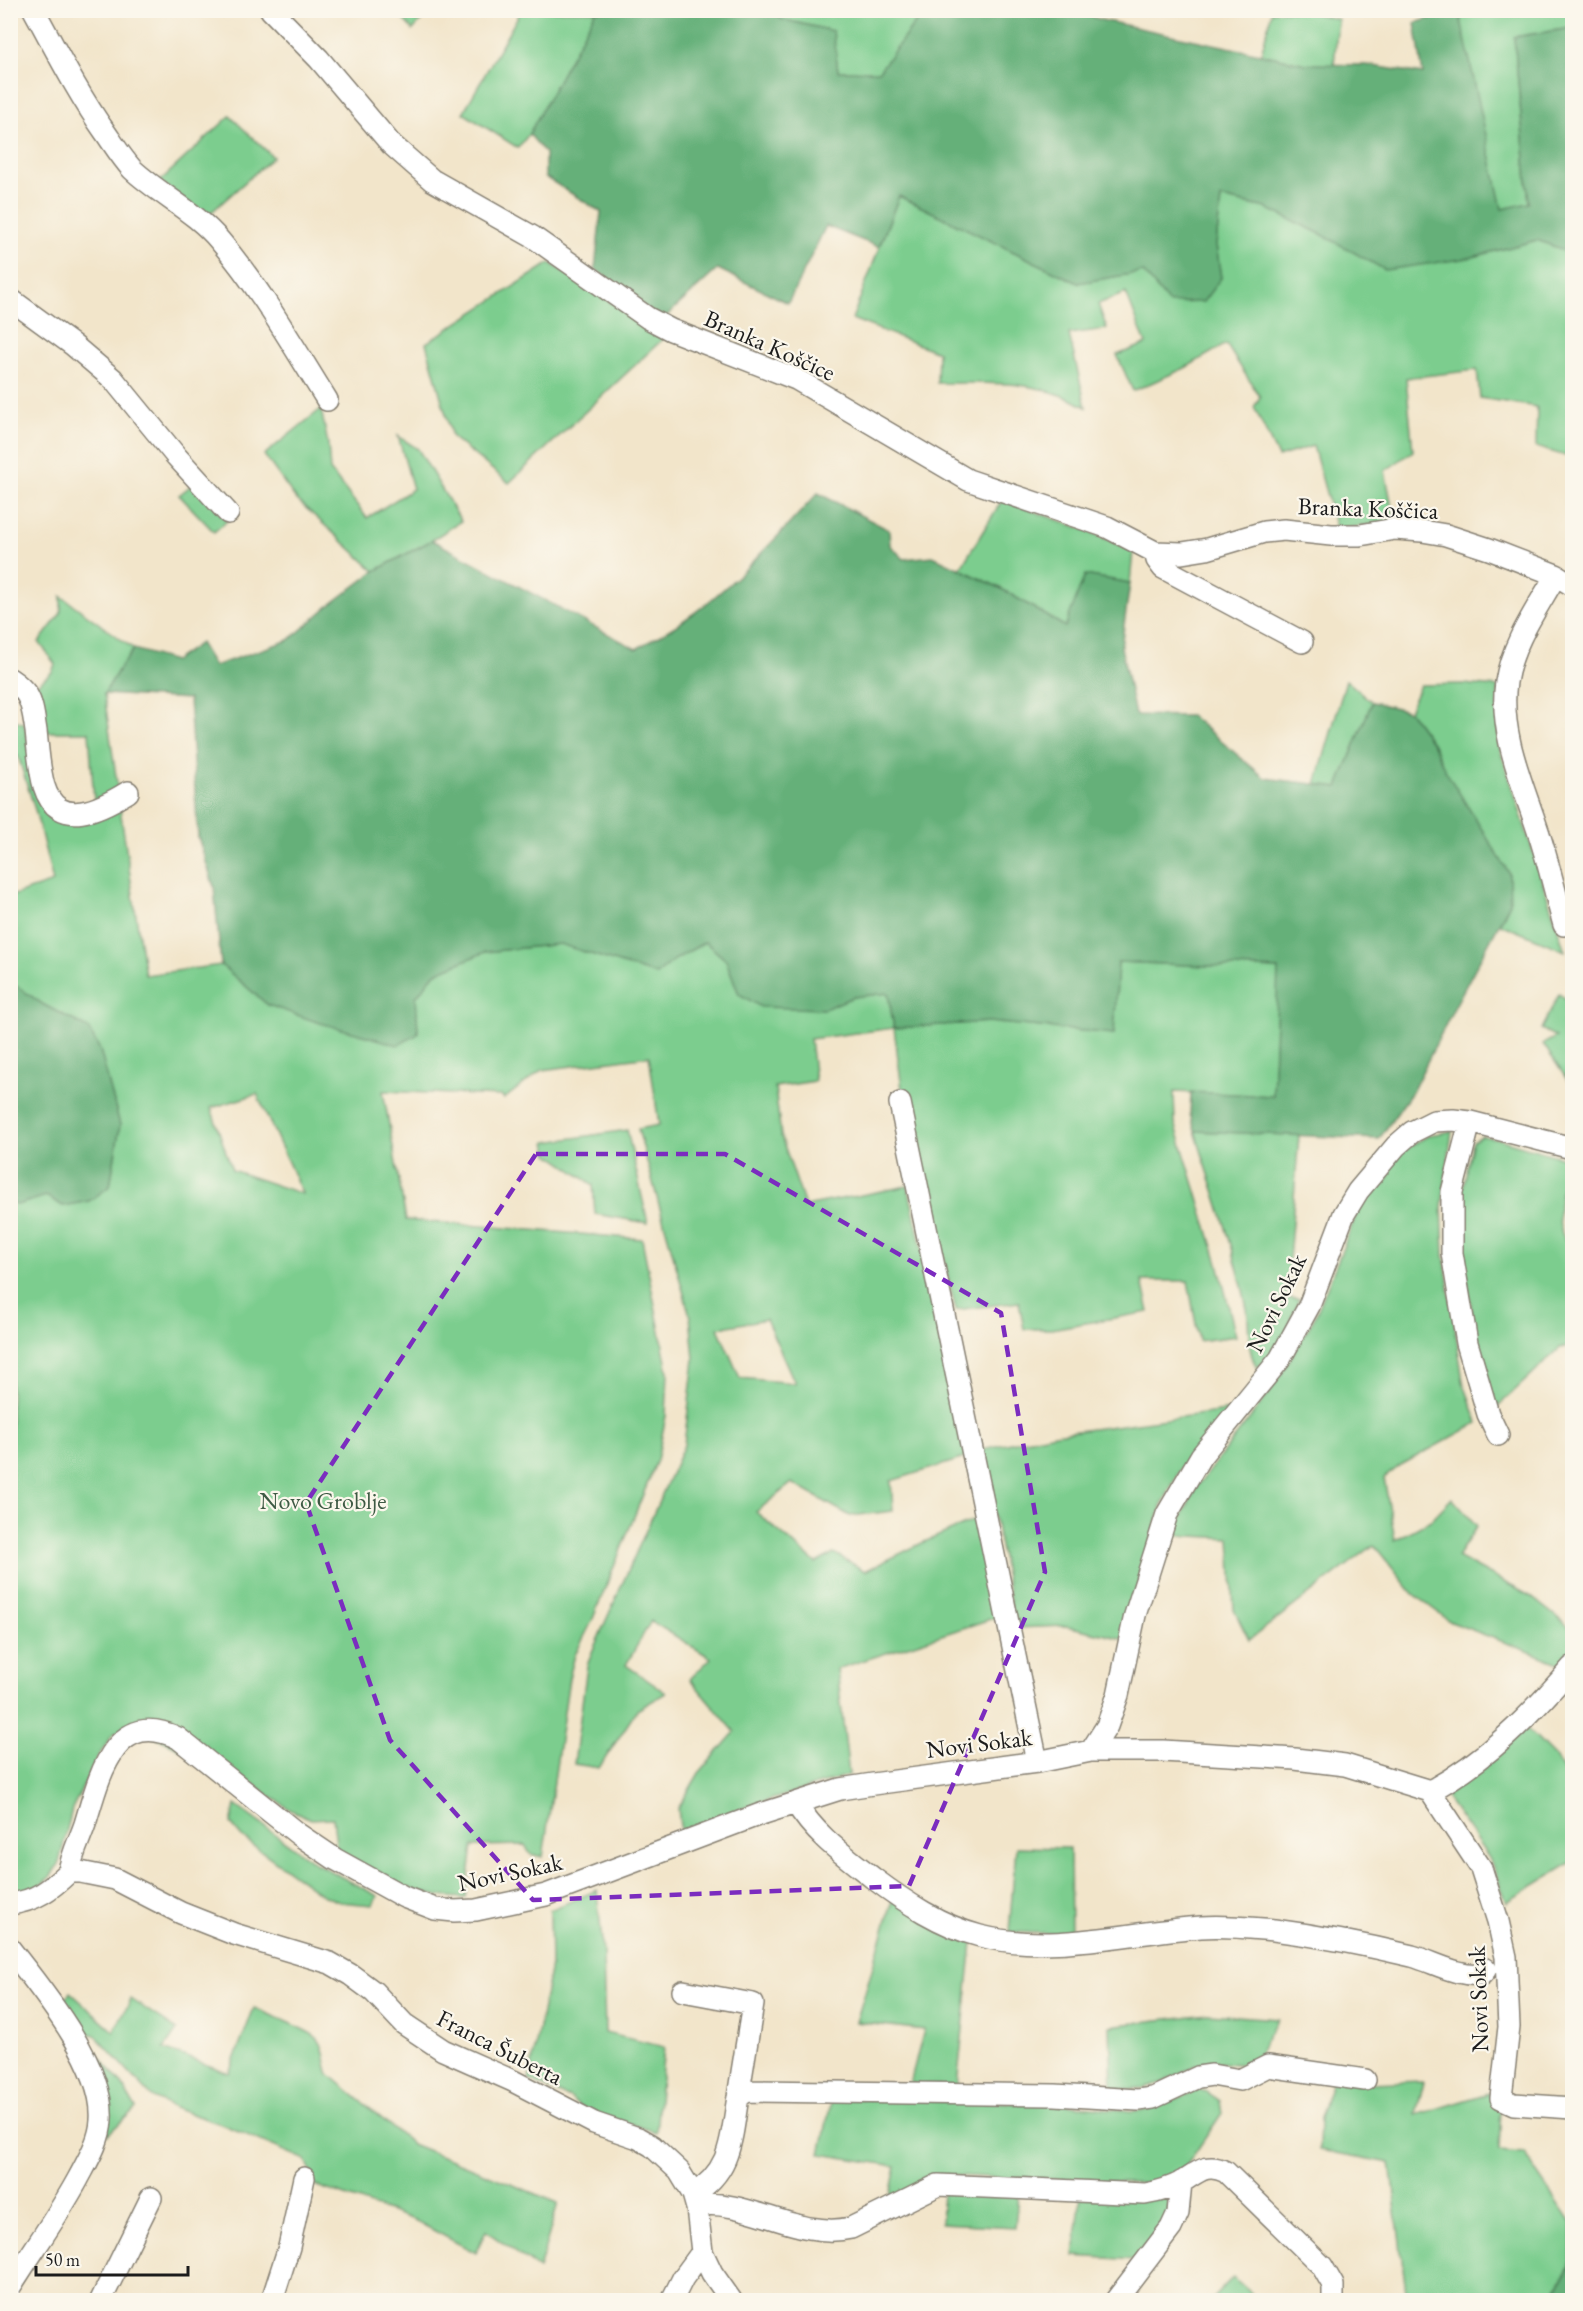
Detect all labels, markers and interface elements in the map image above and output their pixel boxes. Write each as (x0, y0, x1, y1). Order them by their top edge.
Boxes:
street label: Branka Koščice (700, 302, 840, 388)
street label: Branka Koščica (1297, 490, 1439, 526)
street label: Novi Sokak (1239, 1248, 1314, 1358)
park label: Novo Groblje (259, 1485, 387, 1516)
street label: Novi Sokak (924, 1721, 1034, 1765)
street label: Novi Sokak (455, 1846, 566, 1898)
street label: Novi Sokak (1461, 1945, 1495, 2053)
street label: Franca Šuberta (432, 2002, 568, 2092)
scale bar (36, 2239, 188, 2277)
text: 50 m (45, 2248, 80, 2271)

